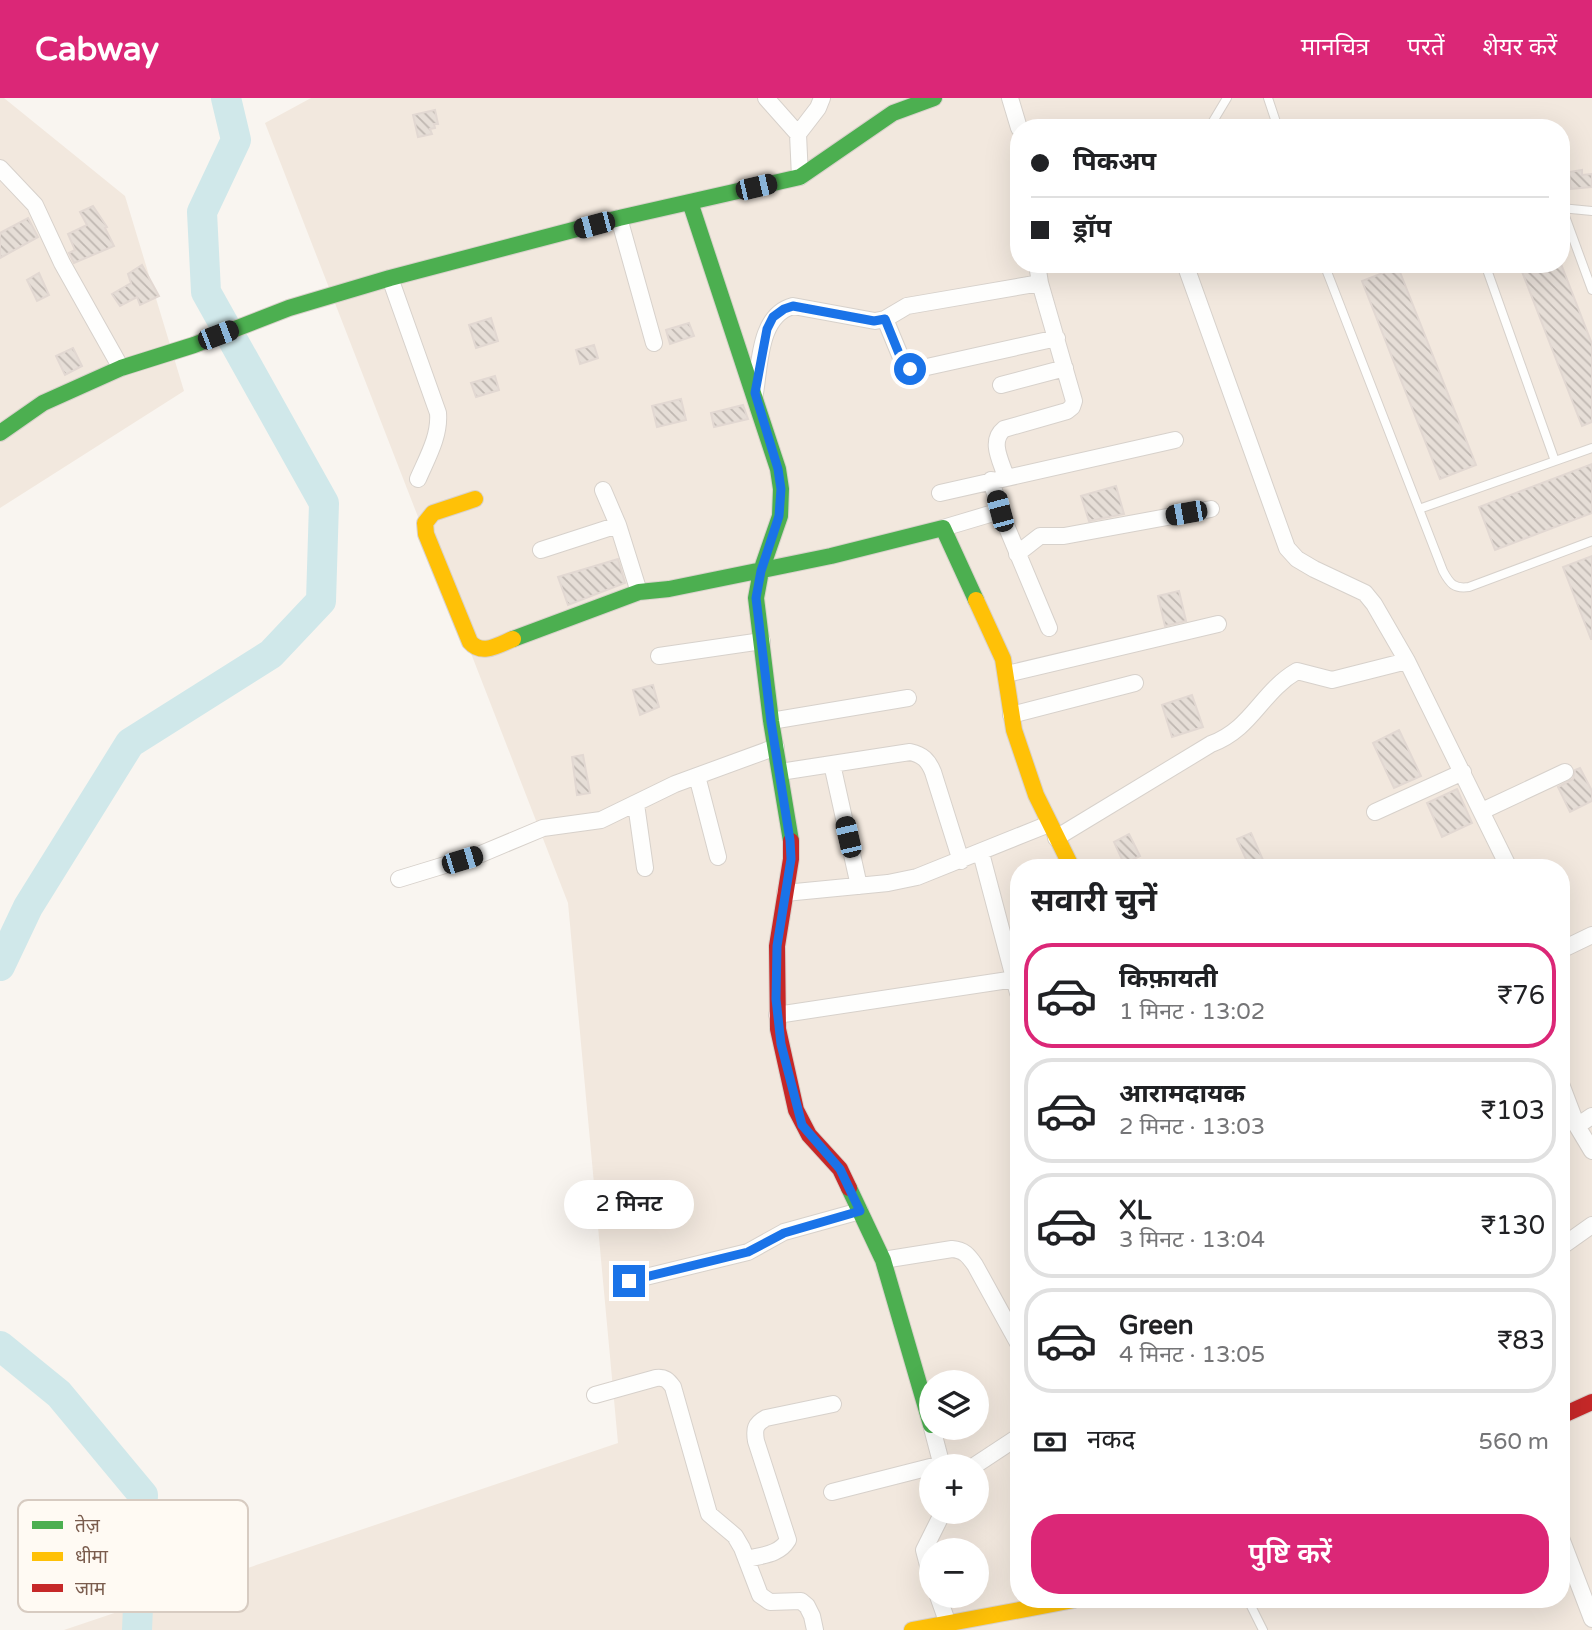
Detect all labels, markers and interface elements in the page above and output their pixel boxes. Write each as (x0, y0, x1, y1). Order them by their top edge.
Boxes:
text: Cabway (35, 30, 159, 69)
text: मानचित्र (1301, 33, 1369, 62)
text: परतें (1407, 33, 1444, 62)
text: शेयर करें (1482, 33, 1557, 62)
text: पिकअप (1073, 146, 1156, 177)
car (734, 172, 779, 202)
car (571, 209, 618, 241)
text: ड्रॉप (1073, 213, 1111, 244)
car (195, 318, 242, 352)
route start (894, 353, 926, 385)
car (985, 488, 1016, 534)
car (1164, 499, 1209, 527)
car (834, 814, 863, 860)
car (439, 844, 486, 876)
text: सवारी चुनें (1031, 882, 1157, 920)
text: किफ़ायती (1119, 963, 1218, 994)
icon: car (1035, 964, 1098, 1027)
text: ₹76 (1497, 980, 1545, 1011)
text: 1 मिनट · 13:02 (1119, 998, 1265, 1026)
text: आरामदायक (1119, 1078, 1245, 1109)
icon: car (1035, 1079, 1098, 1142)
text: ₹103 (1481, 1095, 1545, 1126)
text: 2 मिनट · 13:03 (1119, 1113, 1265, 1141)
callout: 2 मिनट (564, 1180, 694, 1228)
text: 2 मिनट (595, 1190, 663, 1218)
icon: car (1035, 1194, 1098, 1257)
text: XL (1119, 1195, 1151, 1226)
text: ₹130 (1481, 1210, 1545, 1241)
text: 3 मिनट · 13:04 (1119, 1226, 1265, 1254)
route end (613, 1265, 645, 1297)
icon: car (1035, 1309, 1098, 1372)
text: Green (1119, 1310, 1194, 1341)
text: ₹83 (1497, 1325, 1545, 1356)
text: 4 मिनट · 13:05 (1119, 1341, 1265, 1369)
map controls (919, 1370, 989, 1608)
button: layers (919, 1370, 989, 1440)
icon: cash (1031, 1423, 1069, 1461)
text: नकद (1087, 1424, 1135, 1455)
text: 560 m (1479, 1428, 1549, 1456)
button: + (919, 1454, 989, 1524)
legend (18, 1500, 248, 1612)
text: तेज़ (75, 1514, 101, 1537)
button: पुष्टि करें (1031, 1514, 1549, 1594)
button: − (919, 1538, 989, 1608)
text: धीमा (75, 1546, 109, 1568)
text: जाम (75, 1578, 106, 1600)

